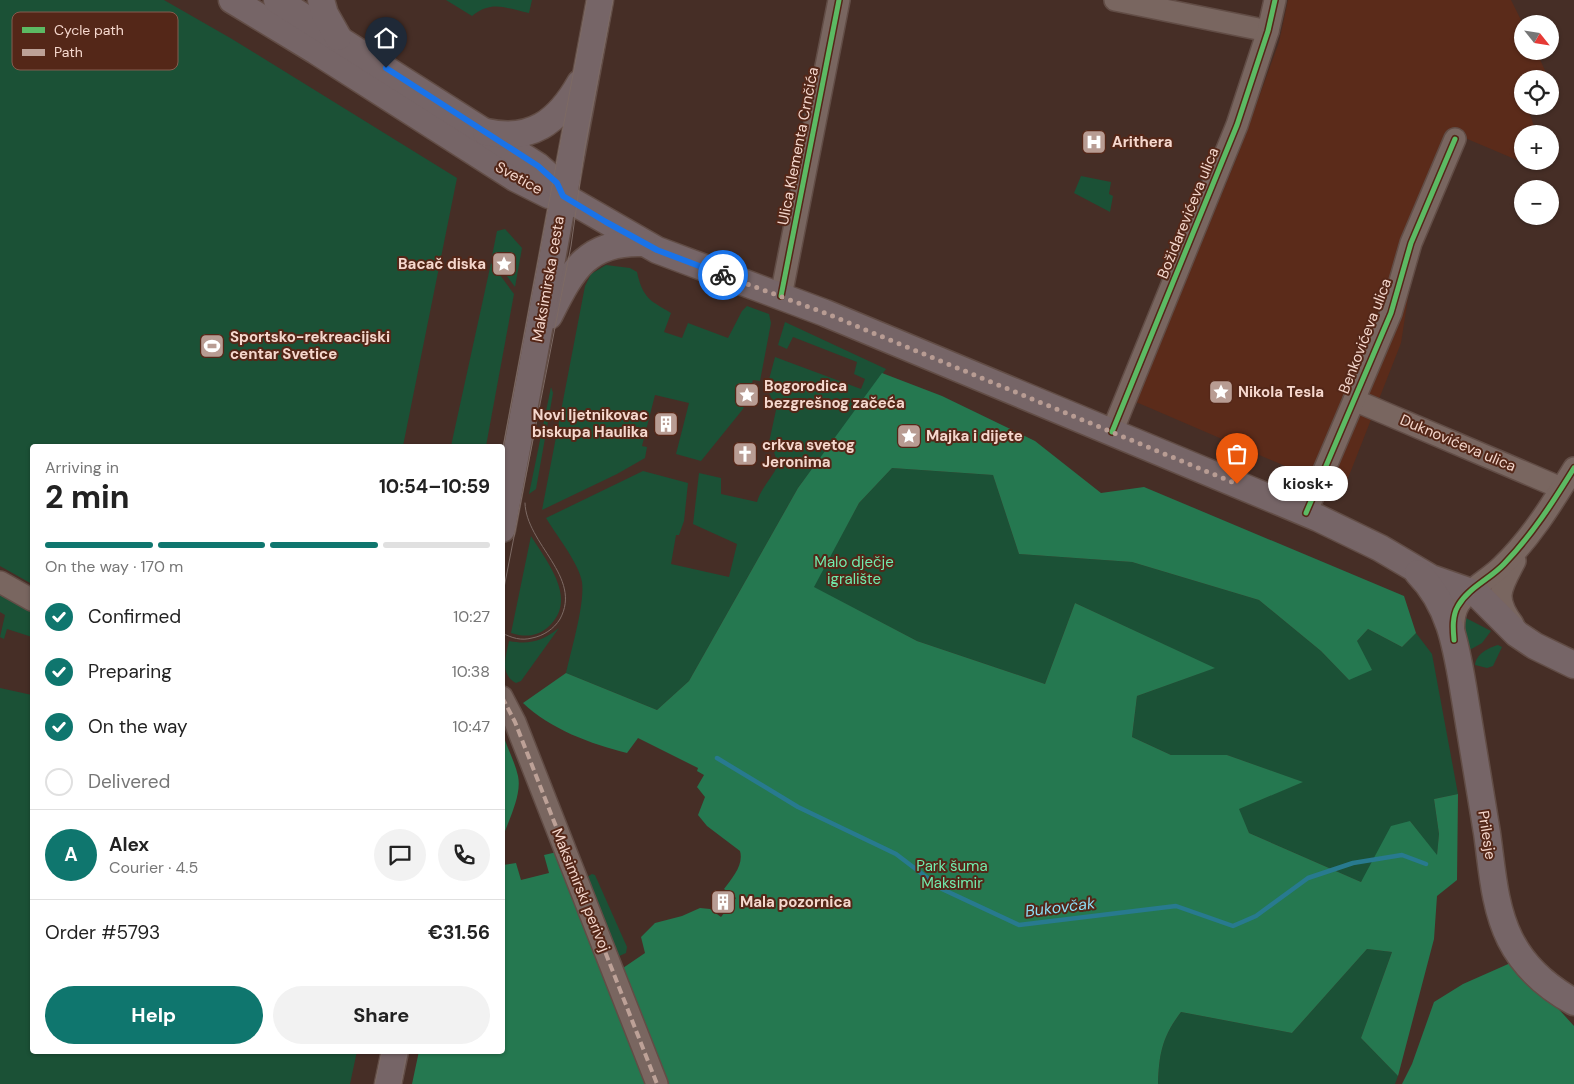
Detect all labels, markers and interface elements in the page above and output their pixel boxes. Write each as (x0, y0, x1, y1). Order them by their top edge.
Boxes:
legend (12, 12, 178, 70)
north arrow (1514, 15, 1559, 60)
map controls (1514, 15, 1559, 225)
pin (365, 17, 407, 68)
text: Cycle path (54, 21, 124, 39)
icon: home (372, 24, 400, 52)
text: Path (54, 43, 83, 61)
street label: Ulica Klementa Crnčića (773, 65, 823, 227)
button: locate (1514, 70, 1559, 115)
button: + (1514, 125, 1559, 170)
hospital icon: Arithera (1081, 129, 1107, 155)
place label: Arithera (1112, 132, 1173, 152)
street label: Božidarevićeva ulica (1153, 144, 1223, 282)
street label: Svetice (492, 157, 546, 199)
button: − (1514, 180, 1559, 225)
street label: Maksimirska cesta (527, 215, 569, 343)
courier (698, 250, 748, 300)
place icon: Bacač diska (491, 251, 517, 277)
place label: Bacač diska (398, 254, 486, 274)
icon: bike (709, 261, 737, 289)
street label: Benkovićeva ulica (1334, 275, 1396, 397)
place label: Sportsko-rekreacijski centar Svetice (230, 327, 390, 364)
sports icon: Sportsko-rekreacijski centar Svetice (199, 333, 225, 359)
place label: Bogorodica bezgrešnog začeća (764, 376, 905, 413)
place icon: Nikola Tesla (1208, 379, 1234, 405)
place icon: Bogorodica bezgrešnog začeća (734, 382, 760, 408)
place label: Nikola Tesla (1238, 382, 1324, 402)
place label: Novi ljetnikovac biskupa Haulika (532, 405, 648, 442)
street label: Duknovićeva ulica (1397, 410, 1519, 476)
building icon: Novi ljetnikovac biskupa Haulika (653, 411, 679, 437)
place icon: Majka i dijete (896, 423, 922, 449)
place label: Majka i dijete (926, 426, 1023, 446)
pin (1216, 433, 1258, 484)
place label: crkva svetog Jeronima (762, 435, 855, 472)
icon: bag (1223, 440, 1251, 468)
church icon: crkva svetog Jeronima (732, 441, 758, 467)
text: Arriving in (45, 457, 119, 478)
callout: kiosk+ (1267, 466, 1347, 502)
text: kiosk+ (1283, 473, 1333, 494)
text: 10:54–10:59 (379, 474, 490, 499)
text: 2 min (45, 476, 130, 518)
park label: Malo dječje igralište (814, 552, 894, 589)
text: On the way · 170 m (45, 556, 183, 577)
icon: check (45, 603, 73, 631)
text: Confirmed (88, 604, 181, 629)
text: 10:27 (453, 606, 490, 627)
icon: check (45, 658, 73, 686)
text: Preparing (88, 659, 172, 684)
text: 10:38 (452, 661, 490, 682)
icon: check (45, 713, 73, 741)
text: On the way (88, 714, 188, 739)
text: 10:47 (453, 716, 490, 737)
text: Delivered (88, 769, 170, 794)
street label: Prilesje (1473, 809, 1501, 861)
street label: Maksimirski perivoj (547, 825, 615, 955)
button: chat (374, 829, 426, 881)
button: phone (438, 829, 490, 881)
text: Alex (109, 832, 149, 857)
text: A (64, 842, 78, 867)
park label: Park šuma Maksimir (916, 856, 988, 893)
text: Courier · 4.5 (109, 857, 198, 878)
building icon: Mala pozornica (710, 889, 736, 915)
place label: Mala pozornica (740, 892, 851, 912)
water label: Bukovčak (1024, 892, 1097, 922)
text: Order #5793 (45, 920, 160, 945)
text: €31.56 (428, 920, 490, 945)
button: Help (45, 986, 263, 1044)
button: Share (273, 986, 490, 1044)

